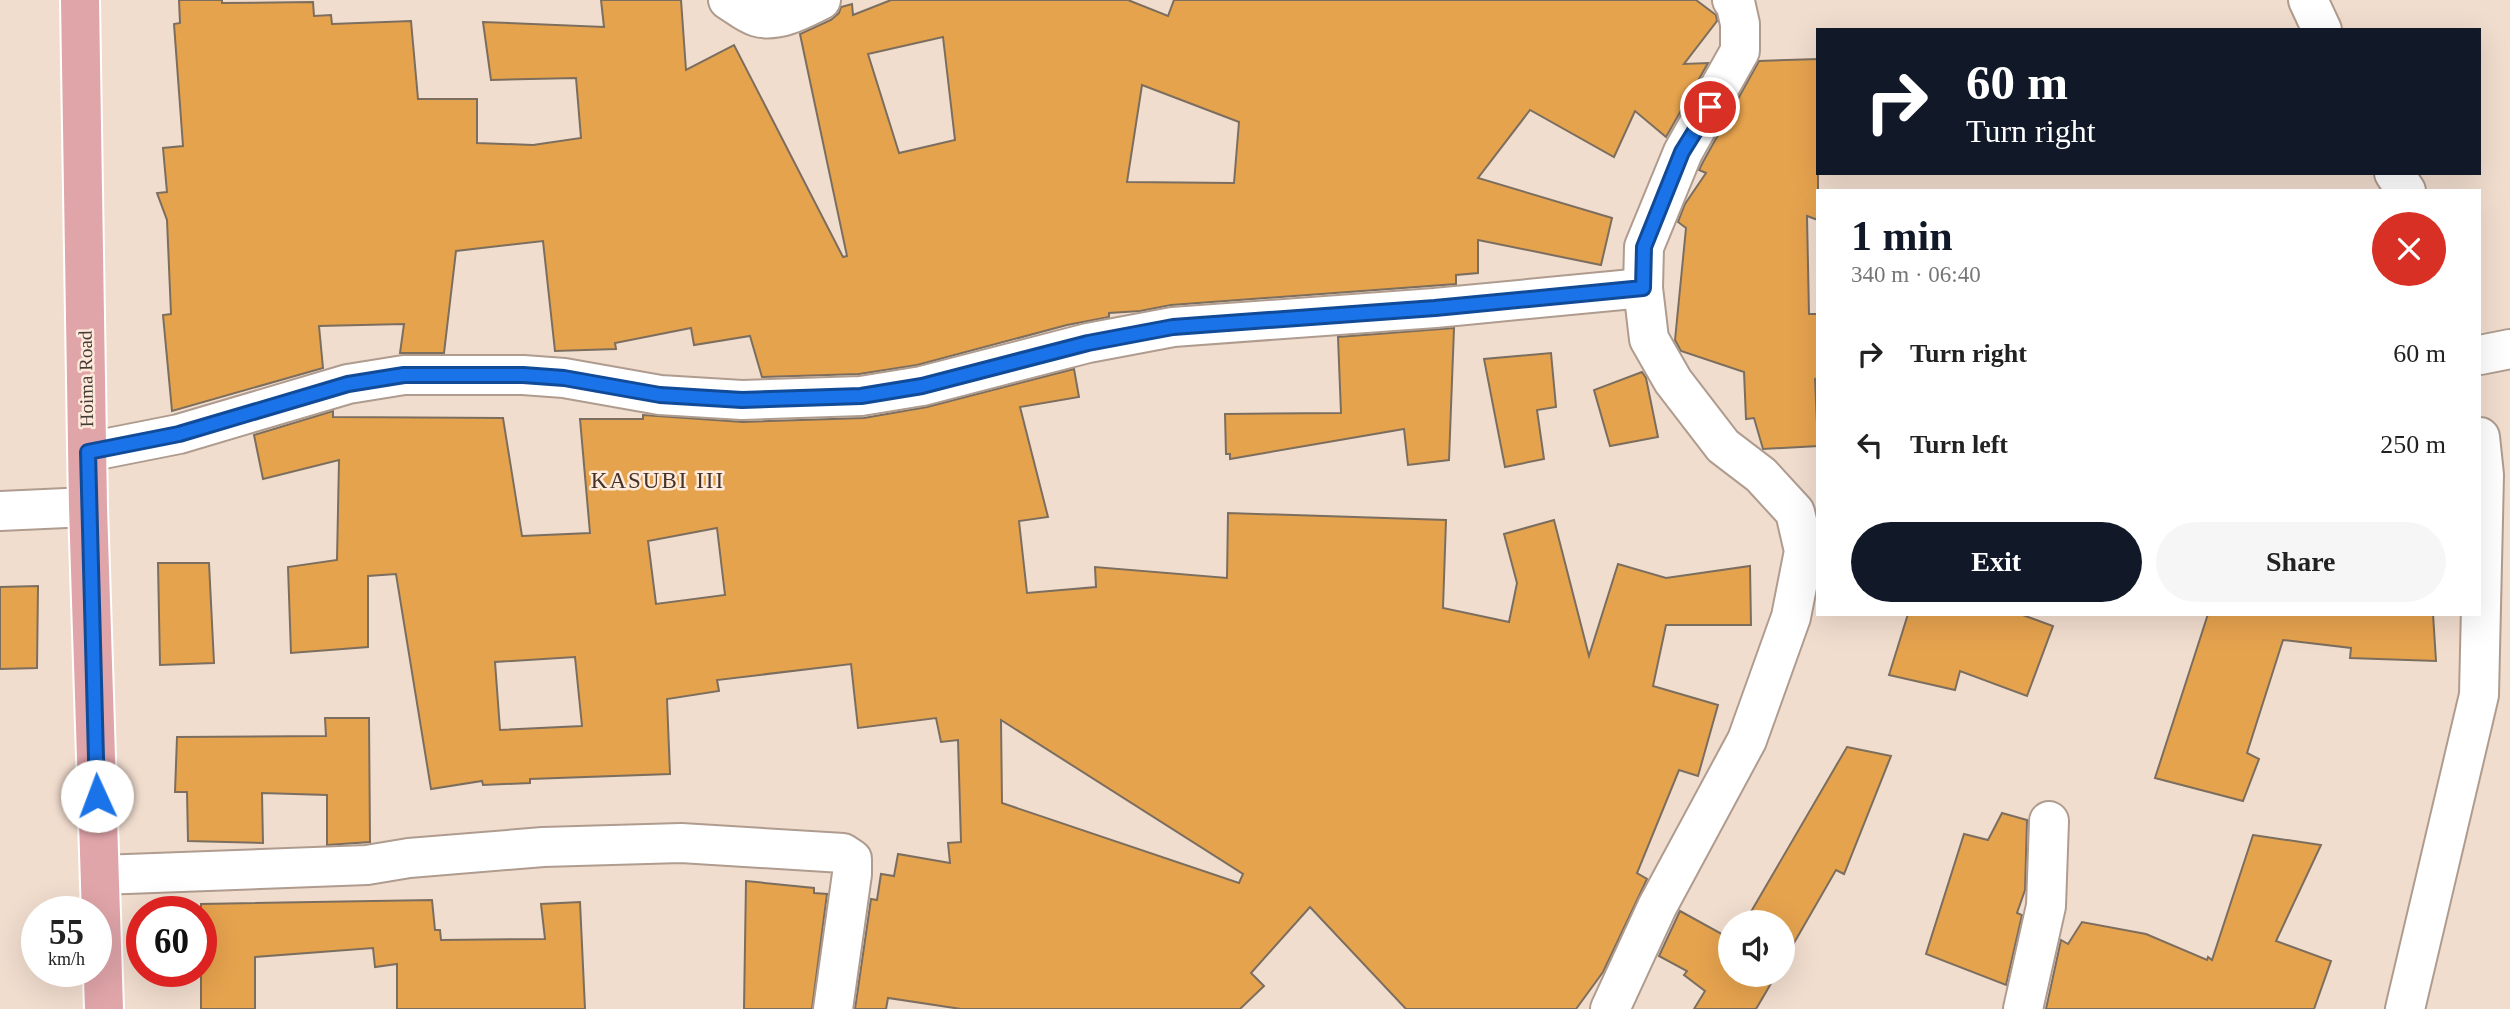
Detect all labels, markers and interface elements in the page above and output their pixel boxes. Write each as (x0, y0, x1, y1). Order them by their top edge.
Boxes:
text: 60 m (1966, 55, 2068, 110)
icon: right (1851, 56, 1942, 147)
pin (1680, 77, 1740, 137)
icon: arrive (1691, 88, 1729, 126)
text: Turn right (1966, 113, 2096, 149)
button: close (2372, 212, 2446, 286)
text: 1 min (1851, 213, 1953, 259)
text: 340 m · 06:40 (1851, 262, 1981, 287)
street label: Hoima Road (75, 330, 97, 427)
icon: right (1851, 335, 1889, 373)
text: Turn right (1910, 339, 2027, 368)
text: 60 m (2393, 339, 2446, 368)
icon: left (1851, 426, 1889, 464)
text: Turn left (1910, 430, 2008, 459)
text: 250 m (2380, 430, 2446, 459)
district label: KASUBI III (591, 468, 725, 493)
button: Exit (1851, 522, 2142, 602)
button: Share (2156, 522, 2446, 602)
position arrow (60, 759, 134, 833)
speed limit sign: 60 (126, 896, 217, 987)
map controls (1718, 910, 1795, 987)
button: sound (1718, 910, 1795, 987)
text: 55 (49, 913, 84, 952)
text: km/h (48, 949, 85, 969)

